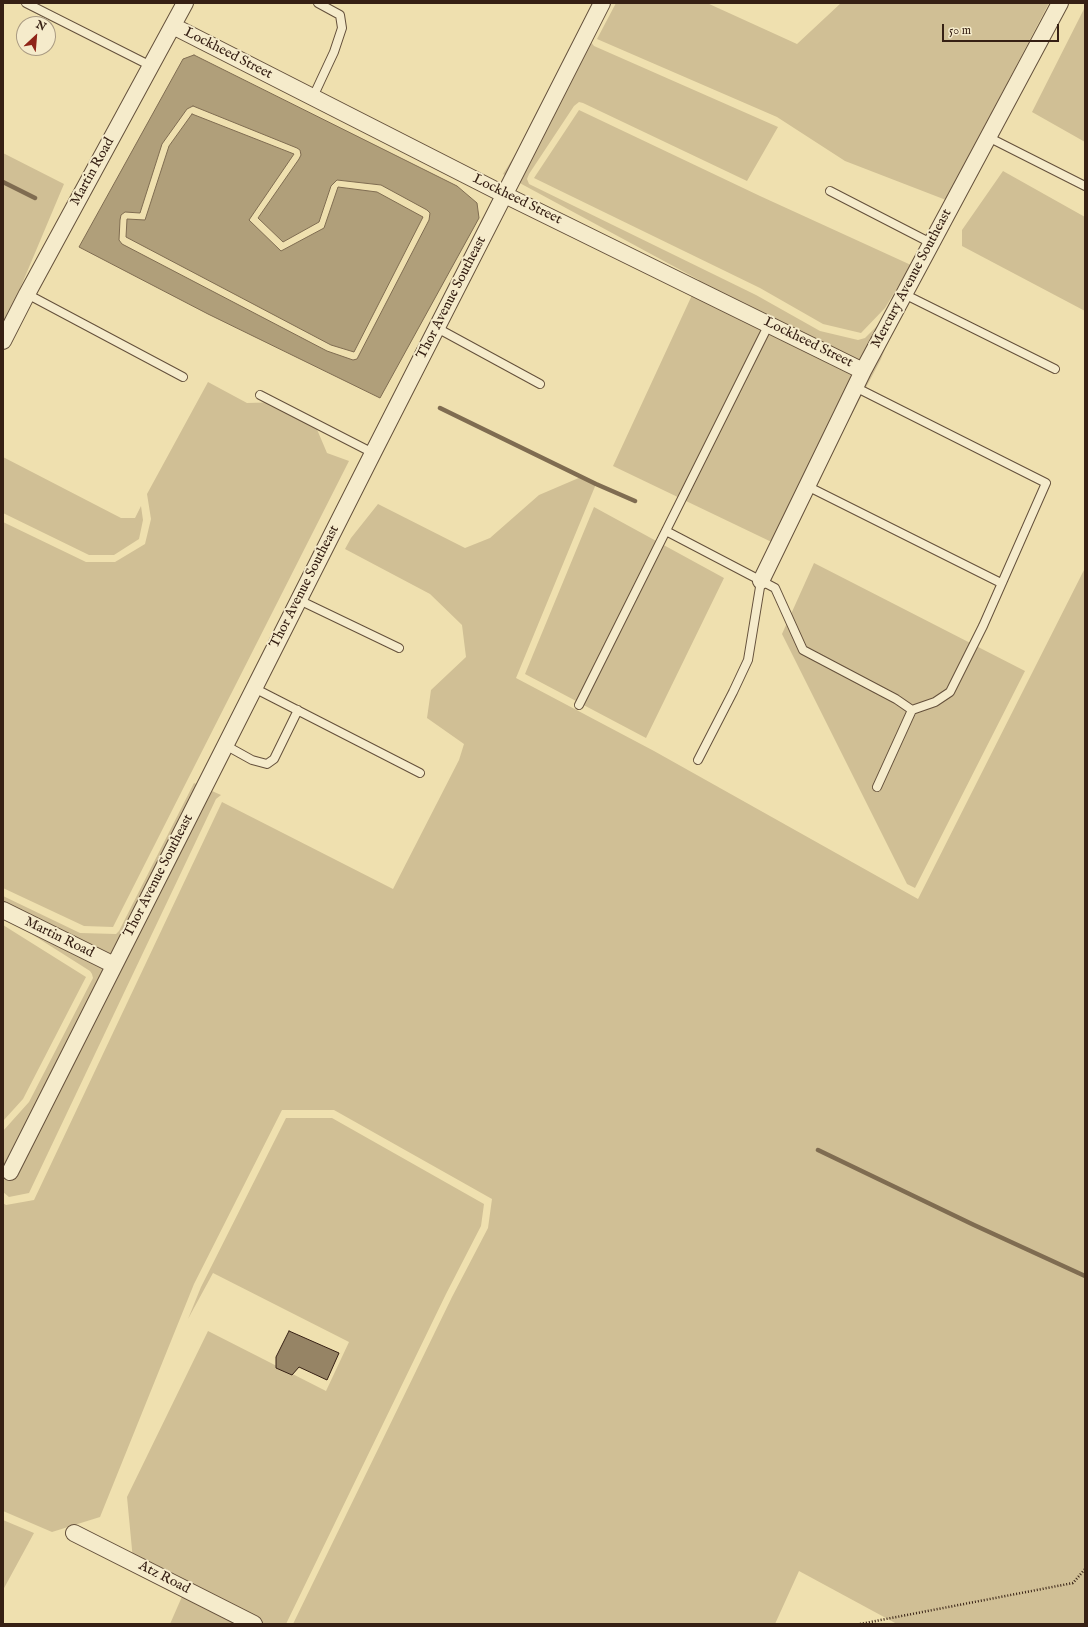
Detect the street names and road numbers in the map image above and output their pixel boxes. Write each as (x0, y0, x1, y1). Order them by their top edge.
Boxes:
street label: Lockheed Street (181, 25, 275, 83)
street label: Martin Road (67, 135, 119, 209)
street label: Lockheed Street (470, 171, 564, 229)
street label: Mercury Avenue Southeast (868, 207, 956, 351)
street label: Thor Avenue Southeast (414, 234, 490, 362)
street label: Lockheed Street (761, 314, 855, 372)
street label: Thor Avenue Southeast (267, 523, 343, 651)
street label: Thor Avenue Southeast (121, 812, 197, 940)
street label: Martin Road (22, 914, 96, 962)
street label: Atz Road (135, 1558, 193, 1598)

